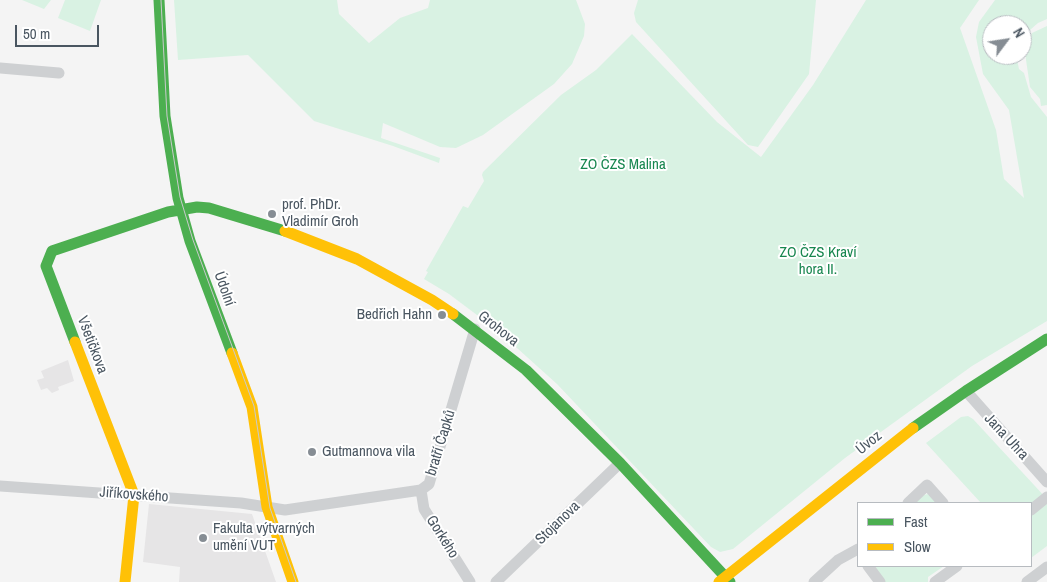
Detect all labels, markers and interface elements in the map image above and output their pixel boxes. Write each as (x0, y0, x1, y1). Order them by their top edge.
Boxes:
scale bar (18, 15, 101, 47)
north arrow (982, 15, 1032, 65)
text: 50 m (23, 23, 50, 44)
text: N (1009, 25, 1029, 41)
park label: ZO ČZS Malina (580, 156, 666, 174)
place label: prof. PhDr. Vladimír Groh (282, 196, 359, 231)
marker: prof. PhDr. Vladimír Groh (266, 208, 278, 220)
park label: ZO ČZS Kraví hora II. (779, 244, 857, 279)
street label: Údolní (209, 269, 239, 309)
place label: Bedřich Hahn (357, 306, 432, 324)
street label: Grohova (474, 307, 522, 351)
marker: Bedřich Hahn (436, 309, 448, 321)
street label: Všetičkova (73, 314, 111, 376)
street label: bratří Čapků (422, 408, 460, 478)
street label: Jana Uhra (980, 410, 1032, 464)
street label: Úvoz (852, 427, 886, 459)
place label: Gutmannova vila (322, 443, 415, 461)
marker: Gutmannova vila (306, 446, 318, 458)
street label: Jiříkovského (99, 484, 169, 506)
street label: Stojanova (532, 498, 584, 548)
legend (857, 502, 1032, 567)
text: Fast (904, 511, 927, 532)
street label: Gorkého (422, 512, 462, 562)
place label: Fakulta výtvarných umění VUT (213, 520, 315, 555)
marker: Fakulta výtvarných umění VUT (197, 532, 209, 544)
text: Slow (904, 536, 931, 557)

